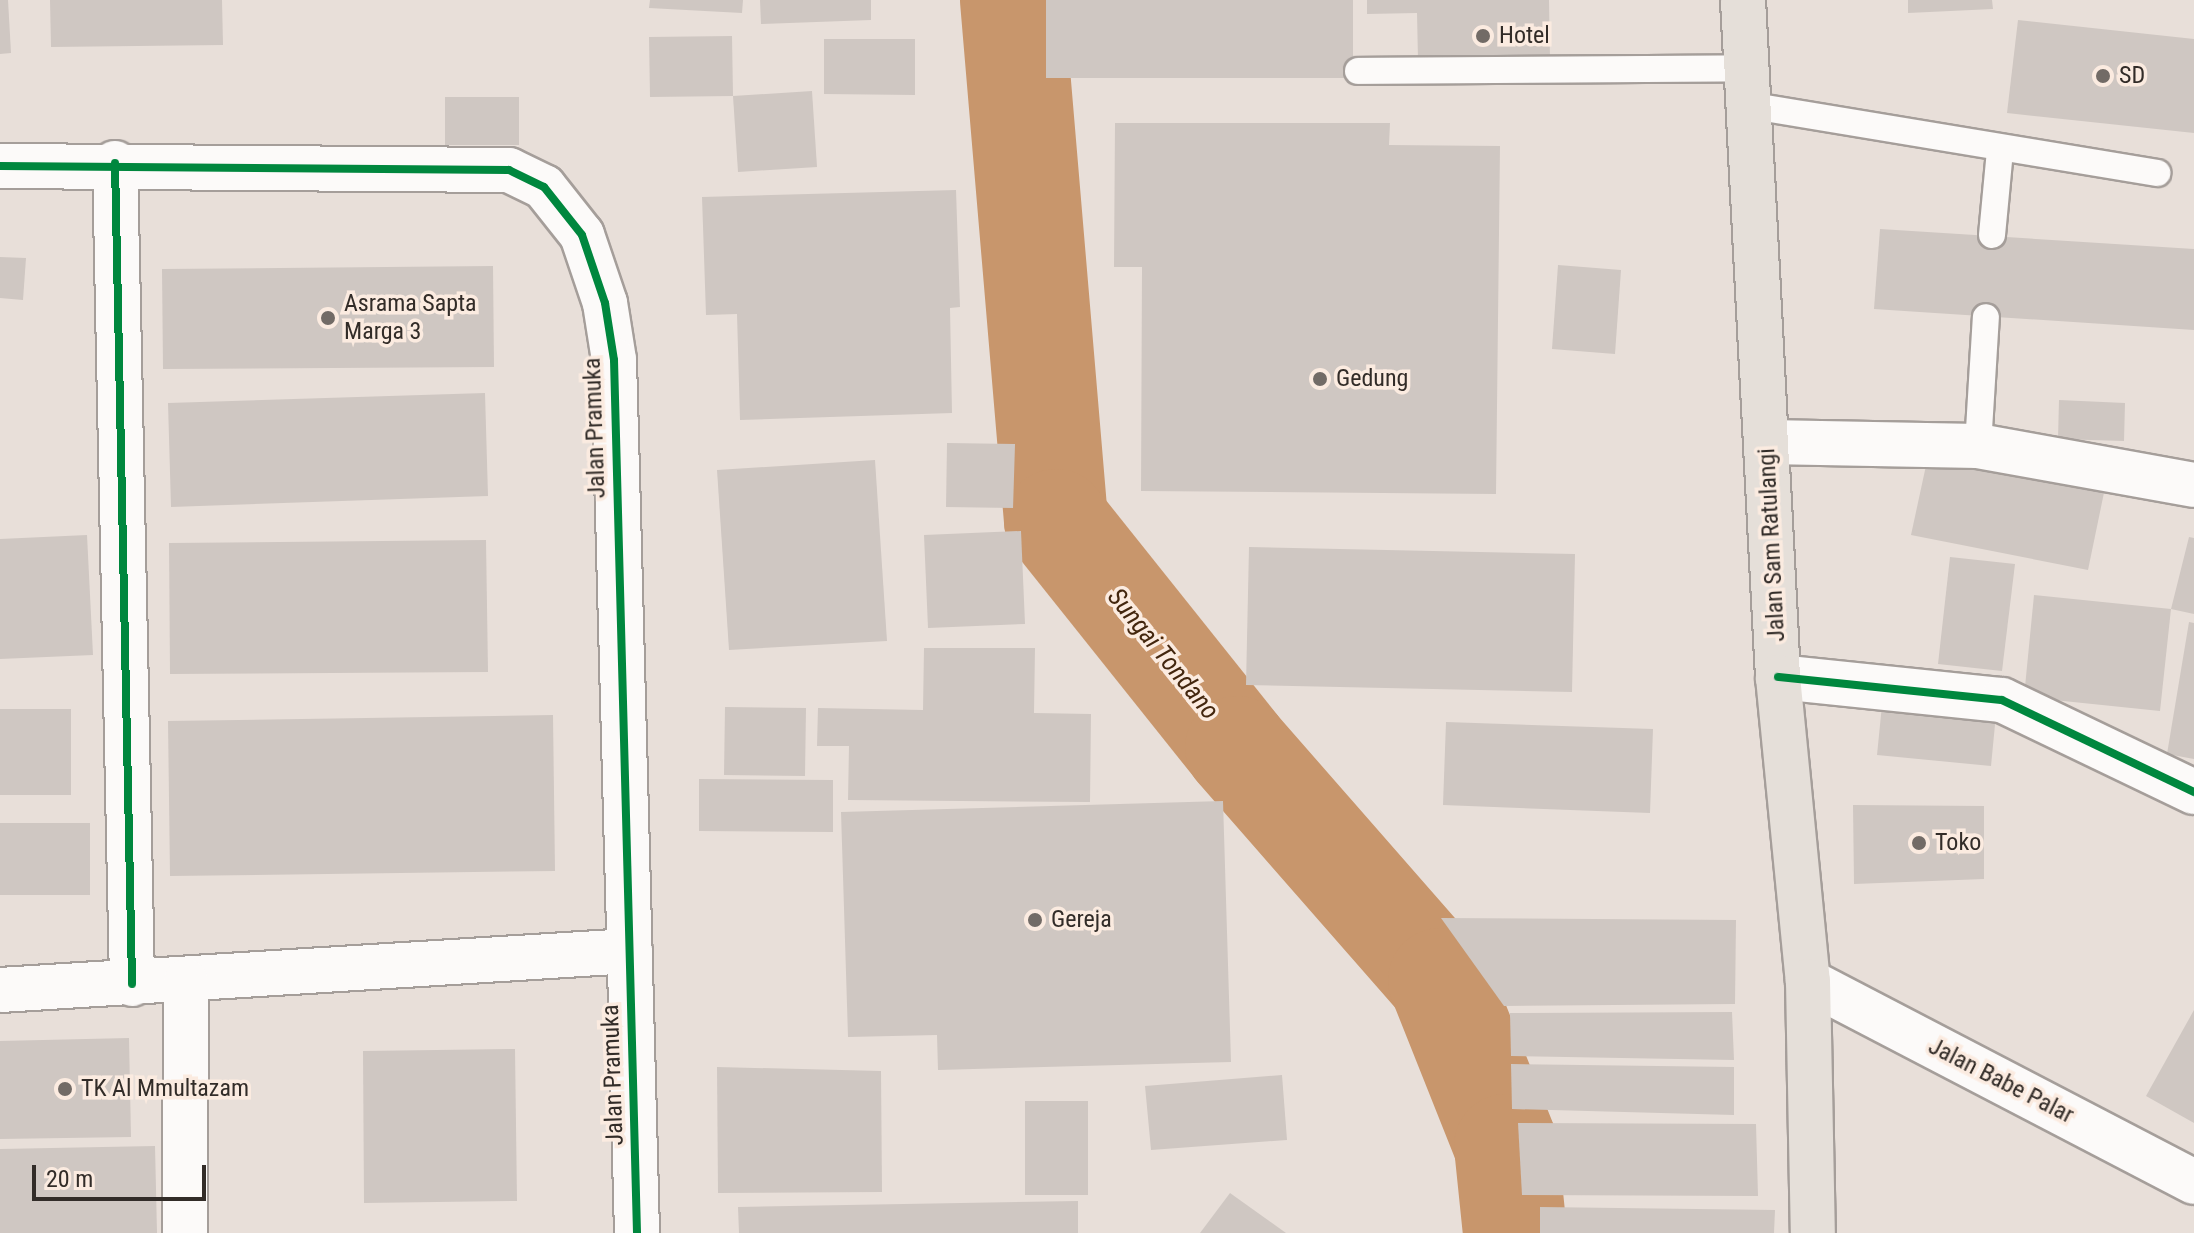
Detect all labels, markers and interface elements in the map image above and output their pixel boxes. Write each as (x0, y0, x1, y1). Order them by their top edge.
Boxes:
place label: Hotel (1499, 22, 1550, 50)
marker: Hotel (1474, 27, 1492, 45)
place label: SD (2119, 62, 2145, 90)
marker: SD (2094, 67, 2112, 85)
place label: Asrama Sapta Marga 3 (344, 290, 477, 346)
marker: Asrama Sapta Marga 3 (319, 309, 337, 327)
street label: Jalan Pramuka (578, 357, 612, 499)
place label: Gedung (1336, 365, 1408, 393)
marker: Gedung (1311, 370, 1329, 388)
street label: Jalan Sam Ratulangi (1753, 448, 1791, 642)
water label: Sungai Tondano (1101, 582, 1225, 726)
place label: Toko (1935, 829, 1981, 857)
marker: Toko (1910, 834, 1928, 852)
place label: Gereja (1051, 906, 1112, 934)
marker: Gereja (1026, 911, 1044, 929)
street label: Jalan Pramuka (596, 1004, 630, 1146)
street label: Jalan Babe Palar (1923, 1032, 2079, 1130)
place label: TK Al Mmultazam (81, 1075, 249, 1103)
marker: TK Al Mmultazam (56, 1080, 74, 1098)
scale bar (36, 1149, 210, 1199)
text: 20 m (46, 1165, 93, 1193)

